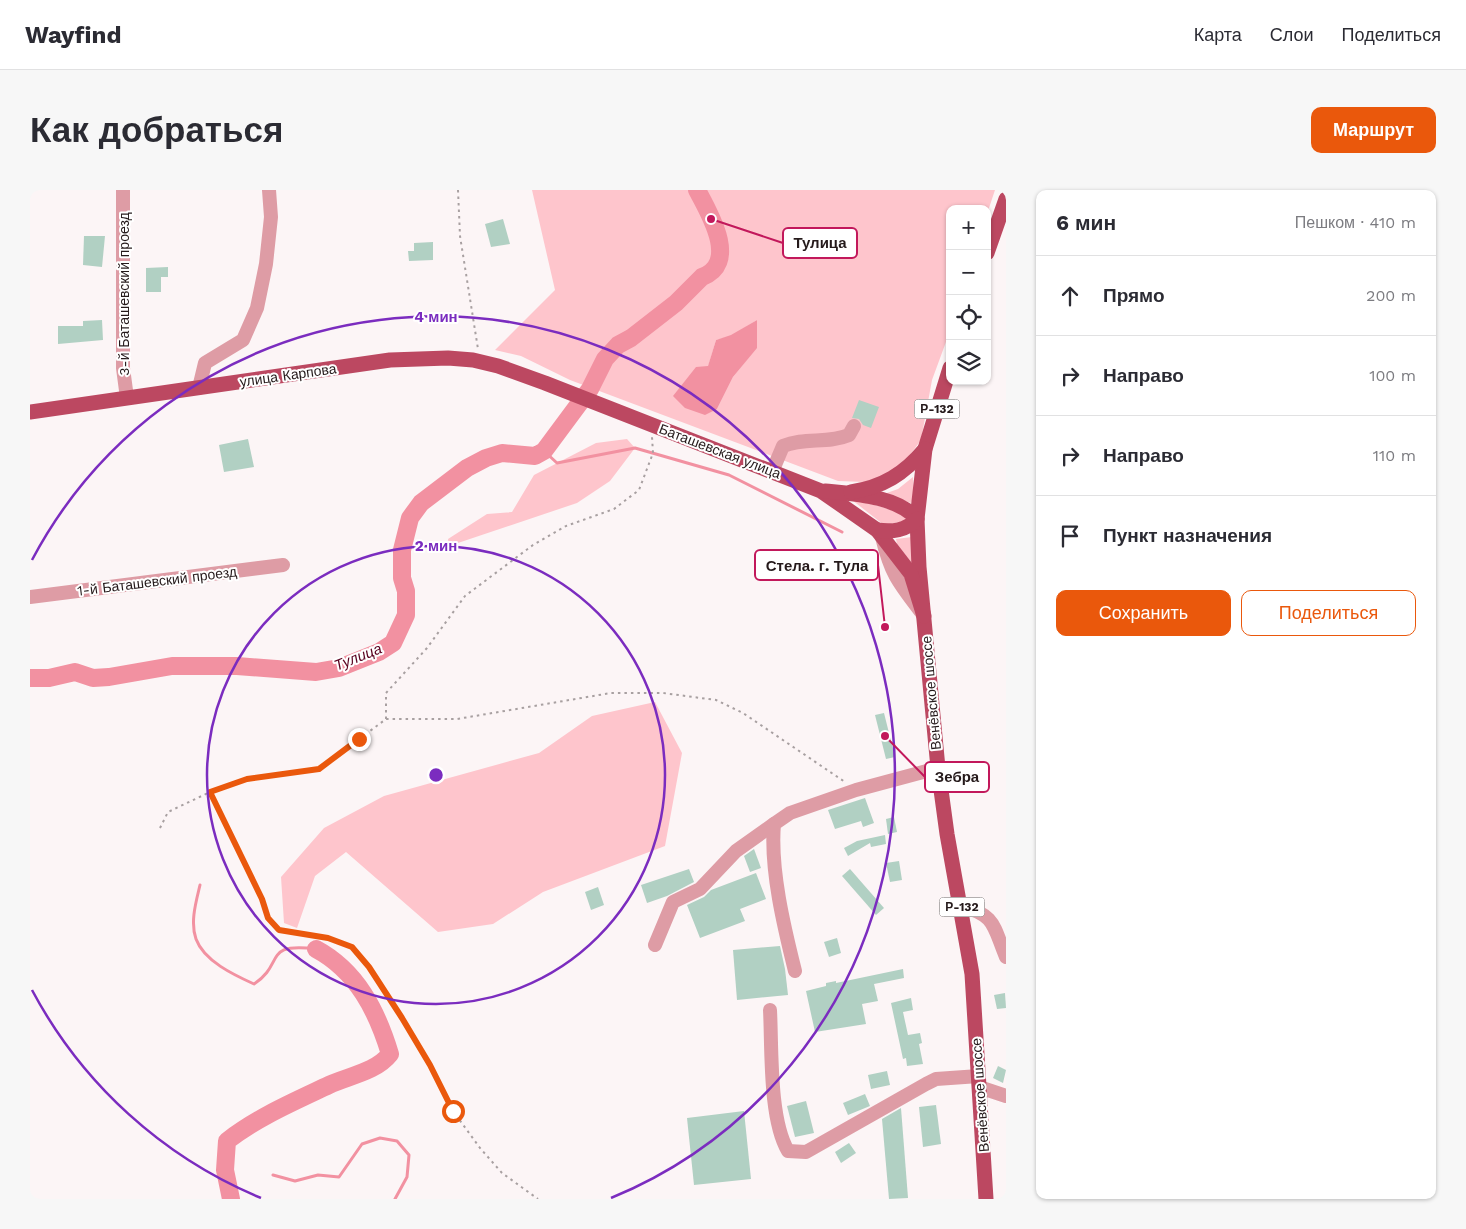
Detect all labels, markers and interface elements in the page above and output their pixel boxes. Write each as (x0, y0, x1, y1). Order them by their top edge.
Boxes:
text: Wayfind (25, 21, 121, 49)
text: Карта (1194, 24, 1242, 45)
text: Слои (1270, 24, 1314, 45)
text: Поделиться (1342, 24, 1441, 45)
button: Маршрут (1311, 107, 1436, 153)
text: Как добраться (30, 109, 283, 151)
map controls (946, 205, 991, 385)
button: + (946, 205, 991, 250)
text: 6 мин (1056, 210, 1116, 235)
street label: 3-й Баташевский проезд (116, 212, 132, 376)
text: Пешком · 410 m (1295, 213, 1416, 232)
callout: Тулица (783, 228, 857, 258)
text: Тулица (793, 234, 847, 252)
button: − (946, 250, 991, 295)
icon: ahead (1056, 282, 1084, 310)
text: Прямо (1103, 284, 1165, 307)
text: 200 m (1366, 286, 1416, 305)
button: locate (946, 295, 991, 340)
text: 4 мин (414, 308, 458, 326)
button: layers (946, 340, 991, 385)
street label: улица Карпова (239, 360, 338, 390)
icon: right (1056, 362, 1084, 390)
text: Направо (1103, 364, 1184, 387)
text: 100 m (1369, 366, 1416, 385)
road number: Р-132 (914, 400, 960, 418)
street label: Баташевская улица (657, 420, 783, 482)
icon: right (1056, 442, 1084, 470)
text: Направо (1103, 444, 1184, 467)
text: 110 m (1373, 446, 1416, 465)
icon: arrive (1056, 522, 1084, 550)
text: Пункт назначения (1103, 524, 1272, 547)
text: 2 мин (415, 537, 457, 555)
callout: Стела. г. Тула (755, 550, 878, 580)
text: Стела. г. Тула (766, 557, 869, 575)
street label: 1-й Баташевский проезд (76, 563, 238, 599)
button: Сохранить (1056, 590, 1231, 636)
button: Поделиться (1241, 590, 1416, 636)
street label: Венёвское шоссе (918, 635, 944, 751)
water label: Тулица (331, 639, 385, 675)
route end (348, 728, 371, 751)
callout: Зебра (925, 762, 989, 792)
centre of rings (427, 766, 445, 784)
text: Зебра (935, 768, 980, 786)
road number: Р-132 (940, 898, 984, 916)
street label: Венёвское шоссе (968, 1037, 992, 1153)
route start (442, 1100, 465, 1123)

